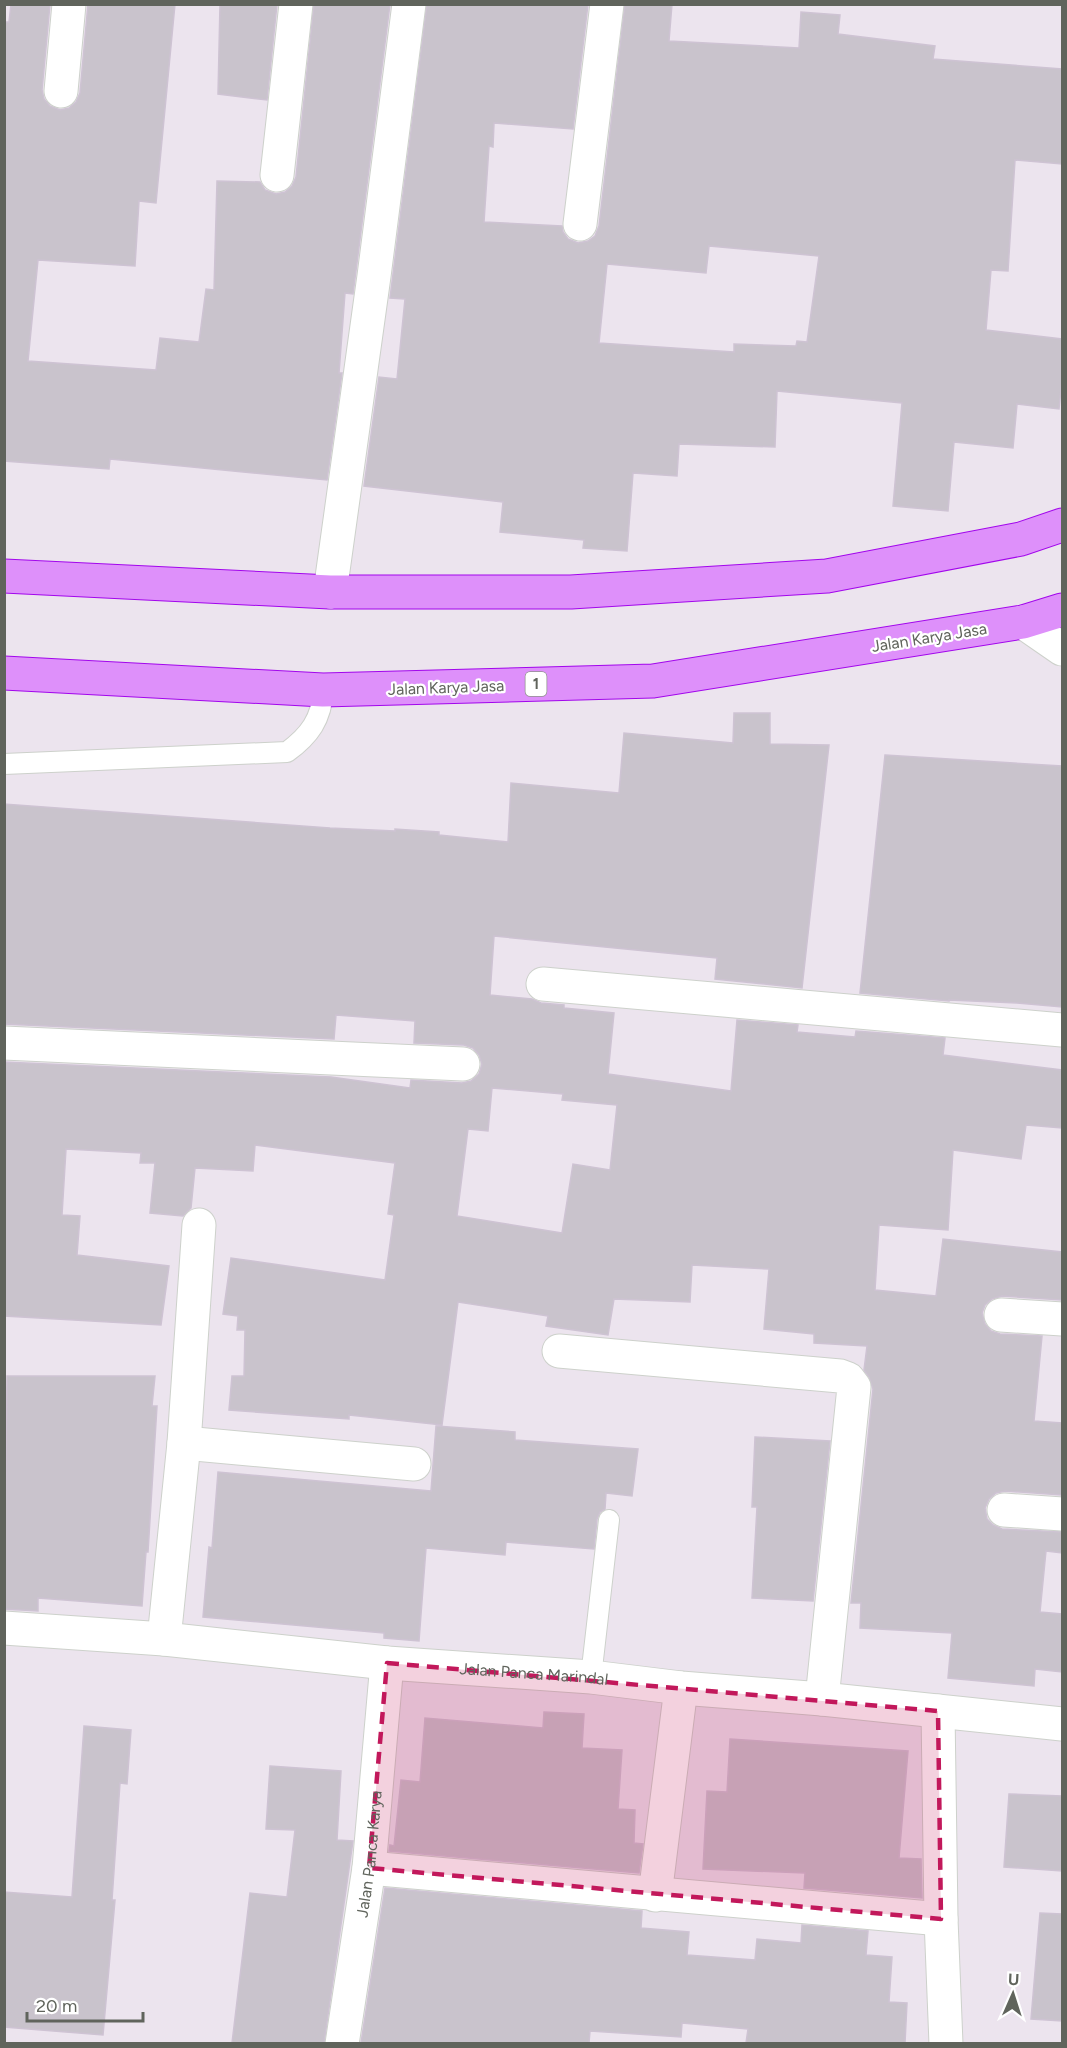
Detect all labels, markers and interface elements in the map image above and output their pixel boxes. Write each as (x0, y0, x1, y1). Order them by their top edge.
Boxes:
street label: Jalan Karya Jasa (870, 619, 988, 656)
road number: 1 (526, 672, 546, 696)
street label: Jalan Karya Jasa (387, 676, 505, 699)
street label: Jalan Panca Marindal (459, 1659, 609, 1689)
street label: Jalan Panca Karya (353, 1790, 386, 1919)
north arrow (983, 1964, 1043, 2024)
text: U (1008, 1970, 1020, 1989)
scale bar (27, 1985, 142, 2023)
text: 20 m (36, 1995, 77, 2017)

